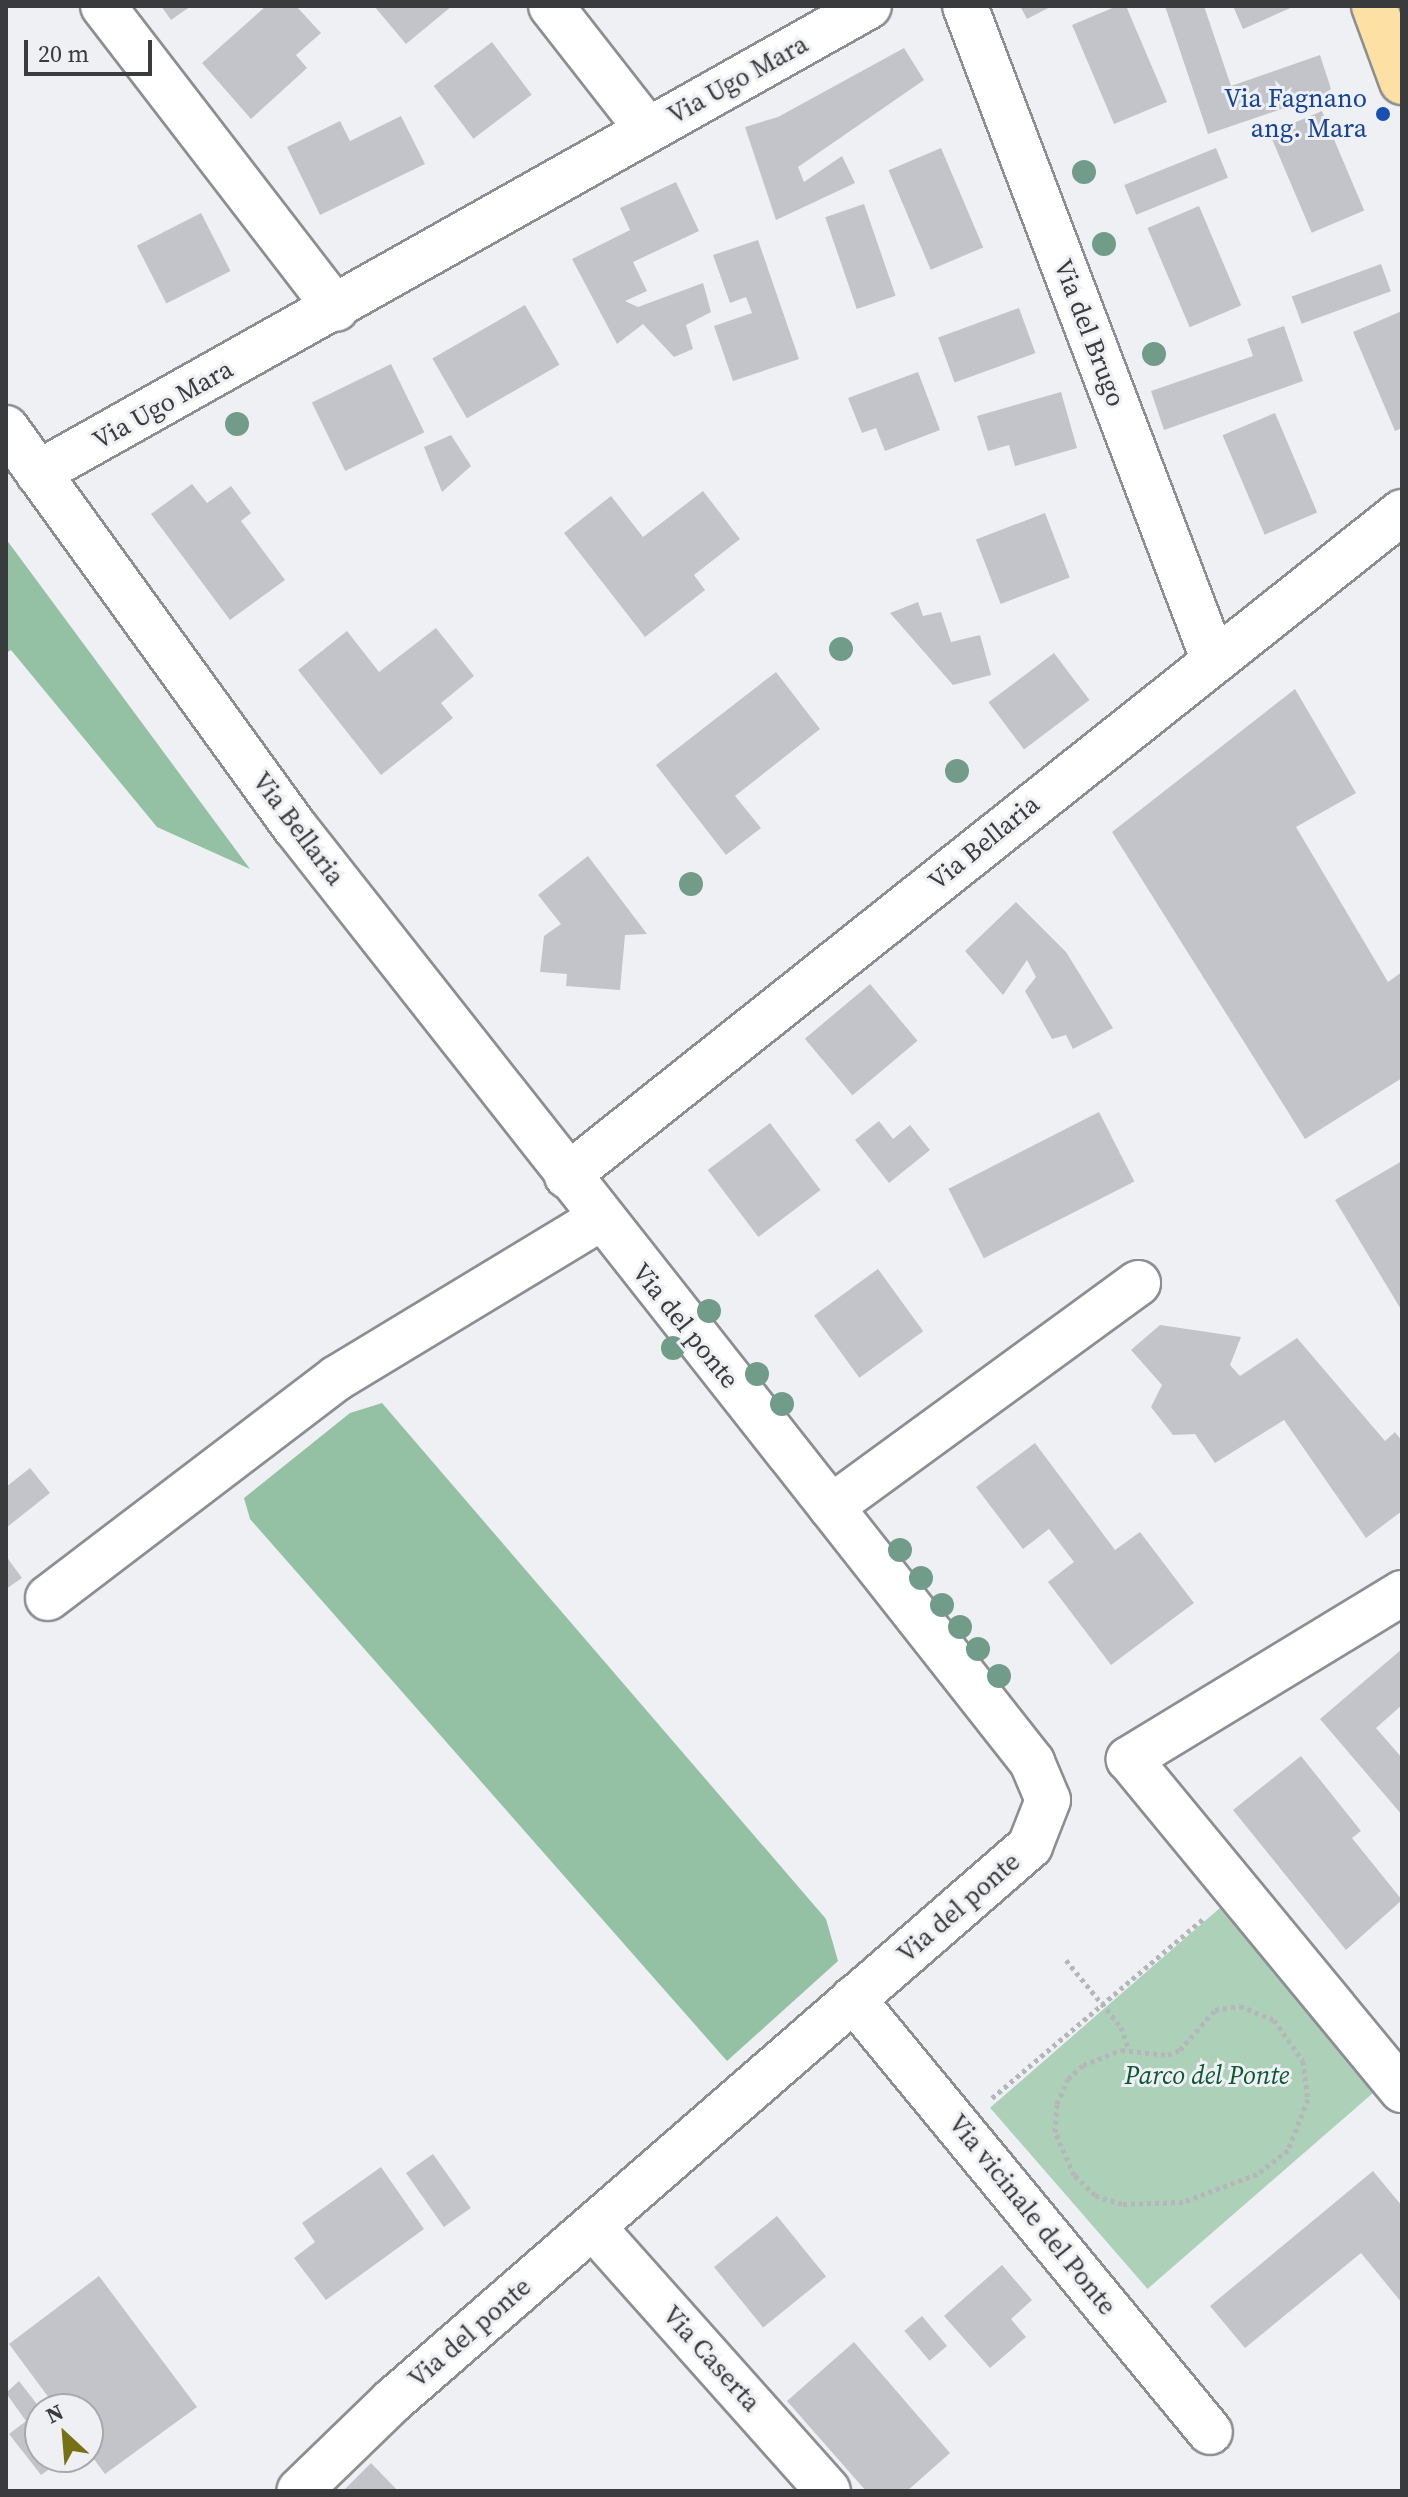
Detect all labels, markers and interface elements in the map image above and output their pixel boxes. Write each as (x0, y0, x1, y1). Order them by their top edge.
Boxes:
scale bar (28, 24, 156, 74)
street label: Via Ugo Mara (663, 29, 813, 131)
text: 20 m (38, 37, 89, 70)
place label: Via Fagnano ang. Mara (1224, 83, 1367, 144)
marker: Via Fagnano ang. Mara (1374, 105, 1392, 123)
street label: Via del Brugo (1047, 255, 1131, 411)
street label: Via Ugo Mara (88, 354, 238, 456)
street label: Via Bellaria (245, 766, 351, 892)
street label: Via Bellaria (922, 789, 1046, 897)
street label: Via del ponte (625, 1257, 745, 1395)
street label: Via del ponte (891, 1846, 1027, 1970)
park label: Parco del Ponte (1125, 2060, 1289, 2092)
street label: Via vicinale del Ponte (941, 2108, 1123, 2322)
street label: Via del ponte (402, 2271, 538, 2395)
street label: Via Caserta (656, 2300, 766, 2418)
north arrow (24, 2393, 104, 2473)
text: N (41, 2396, 68, 2430)

